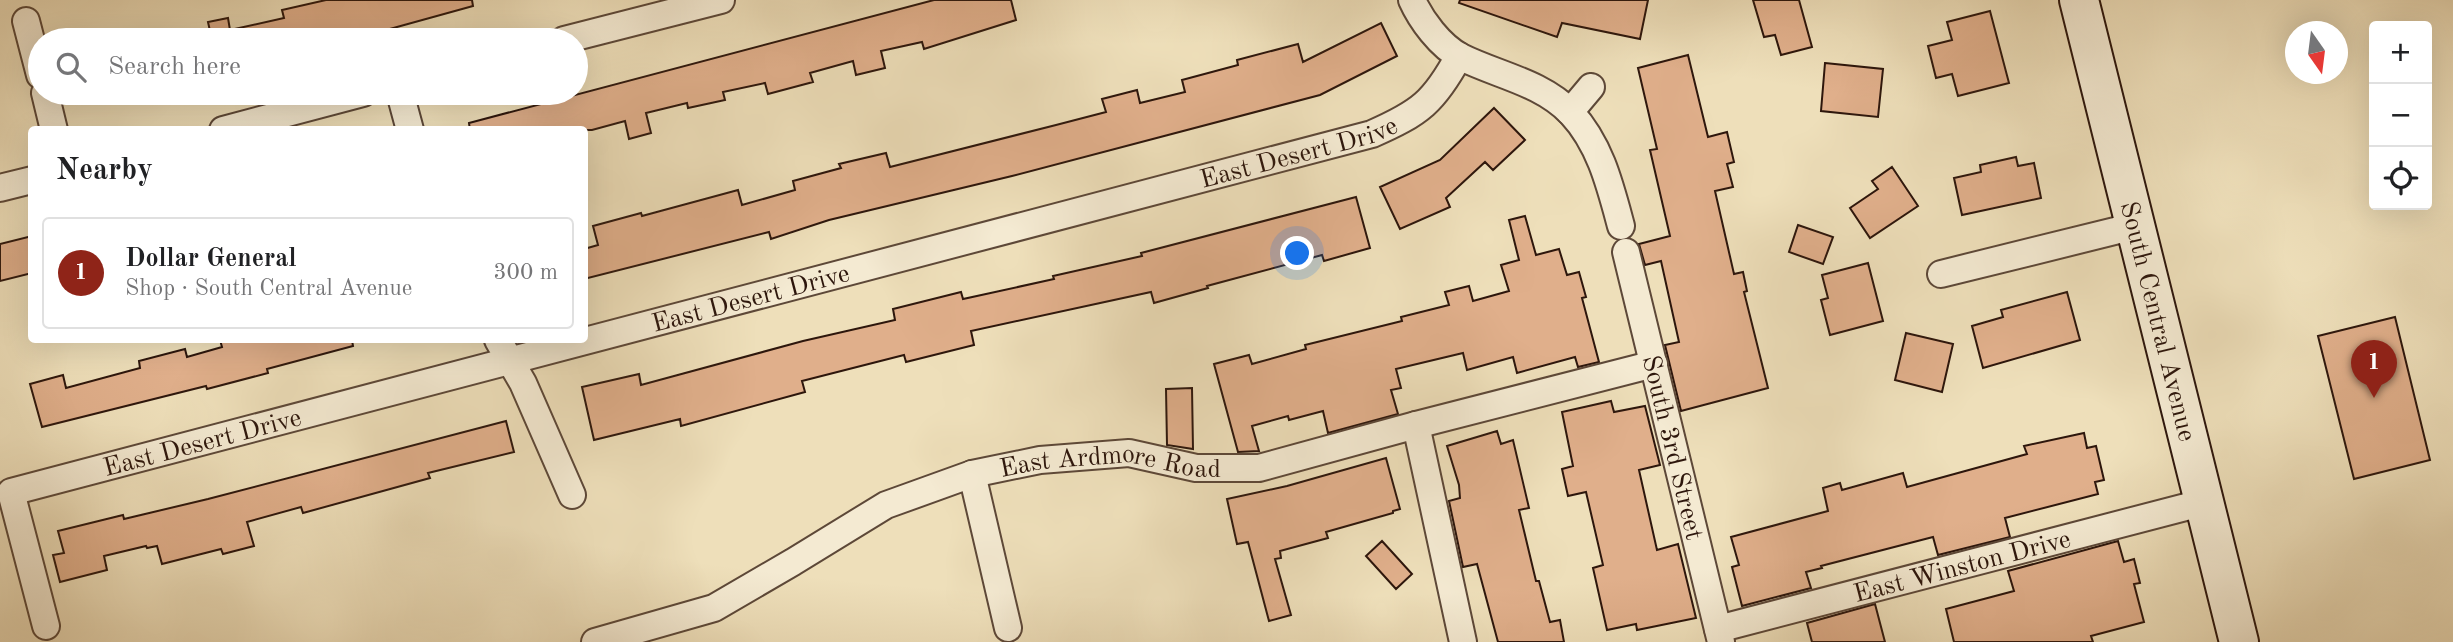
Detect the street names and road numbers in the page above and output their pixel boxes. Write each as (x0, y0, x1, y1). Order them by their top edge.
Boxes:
street label: East Desert Drive (1197, 113, 1402, 194)
street label: South Central Avenue (2115, 199, 2200, 444)
street label: East Desert Drive (649, 261, 853, 338)
street label: South 3rd Street (1637, 353, 1707, 543)
street label: East Desert Drive (101, 405, 304, 482)
street label: East Ardmore Road (997, 442, 1221, 483)
street label: East Winston Drive (1851, 527, 2074, 608)

